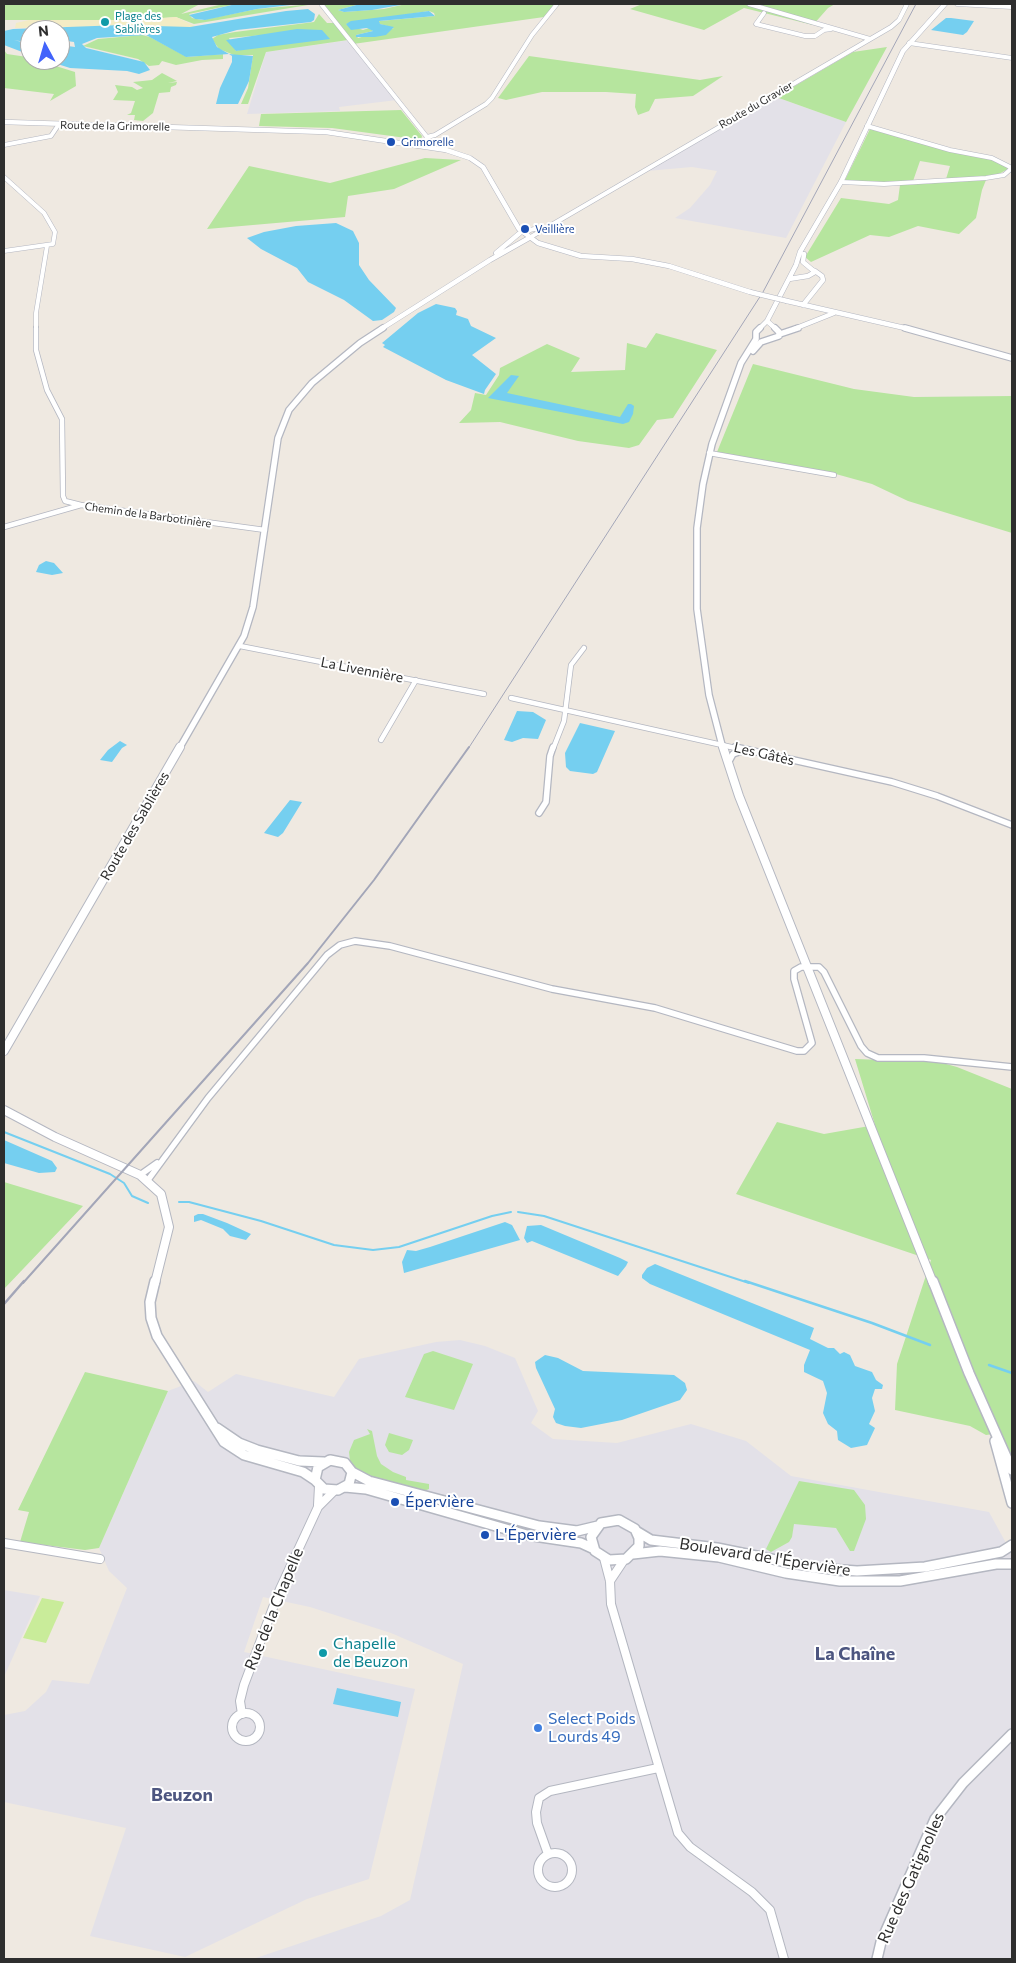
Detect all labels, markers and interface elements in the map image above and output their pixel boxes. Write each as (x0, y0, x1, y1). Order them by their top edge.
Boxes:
place label: Plage des Sablières (115, 9, 161, 35)
marker: Plage des Sablières (99, 16, 111, 28)
north arrow (20, 20, 70, 70)
text: N (37, 22, 50, 40)
street label: Route du Gravier (717, 78, 795, 132)
street label: Route de la Grimorelle (60, 118, 170, 134)
place label: Grimorelle (401, 135, 454, 149)
marker: Grimorelle (385, 136, 397, 148)
place label: Veillière (535, 222, 575, 236)
marker: Veillière (519, 223, 531, 235)
street label: Chemin de la Barbotinière (84, 500, 212, 530)
street label: La Livennière (319, 654, 405, 686)
street label: Les Gâtès (732, 739, 796, 769)
street label: Route des Sablières (97, 769, 173, 883)
place label: Épervière (405, 1492, 474, 1512)
marker: Épervière (389, 1496, 401, 1508)
place label: L'Épervière (495, 1525, 576, 1545)
marker: L'Épervière (479, 1529, 491, 1541)
street label: Boulevard de l'Épervière (678, 1534, 852, 1580)
street label: Rue de la Chapelle (241, 1545, 307, 1673)
place label: Chapelle de Beuzon (333, 1634, 408, 1672)
district label: La Chaîne (815, 1643, 895, 1665)
marker: Chapelle de Beuzon (317, 1647, 329, 1659)
place label: Select Poids Lourds 49 (548, 1709, 636, 1747)
marker: Select Poids Lourds 49 (532, 1722, 544, 1734)
district label: Beuzon (151, 1784, 213, 1806)
street label: Rue des Gatignolles (874, 1810, 948, 1946)

